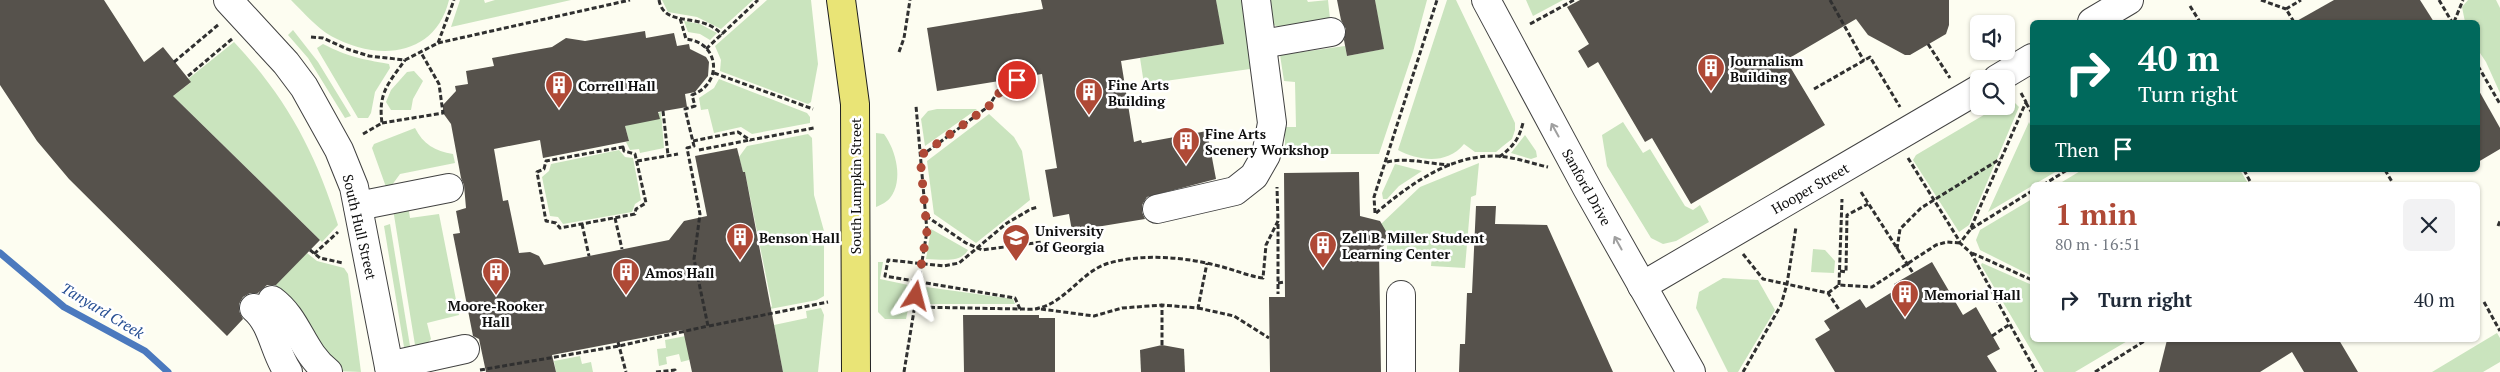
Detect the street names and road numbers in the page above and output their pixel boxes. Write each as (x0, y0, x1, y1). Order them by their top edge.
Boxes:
street label: South Lumpkin Street (846, 117, 865, 254)
street label: Sanford Drive (1558, 145, 1616, 229)
street label: Hooper Street (1768, 158, 1853, 218)
street label: South Hull Street (339, 172, 382, 282)

